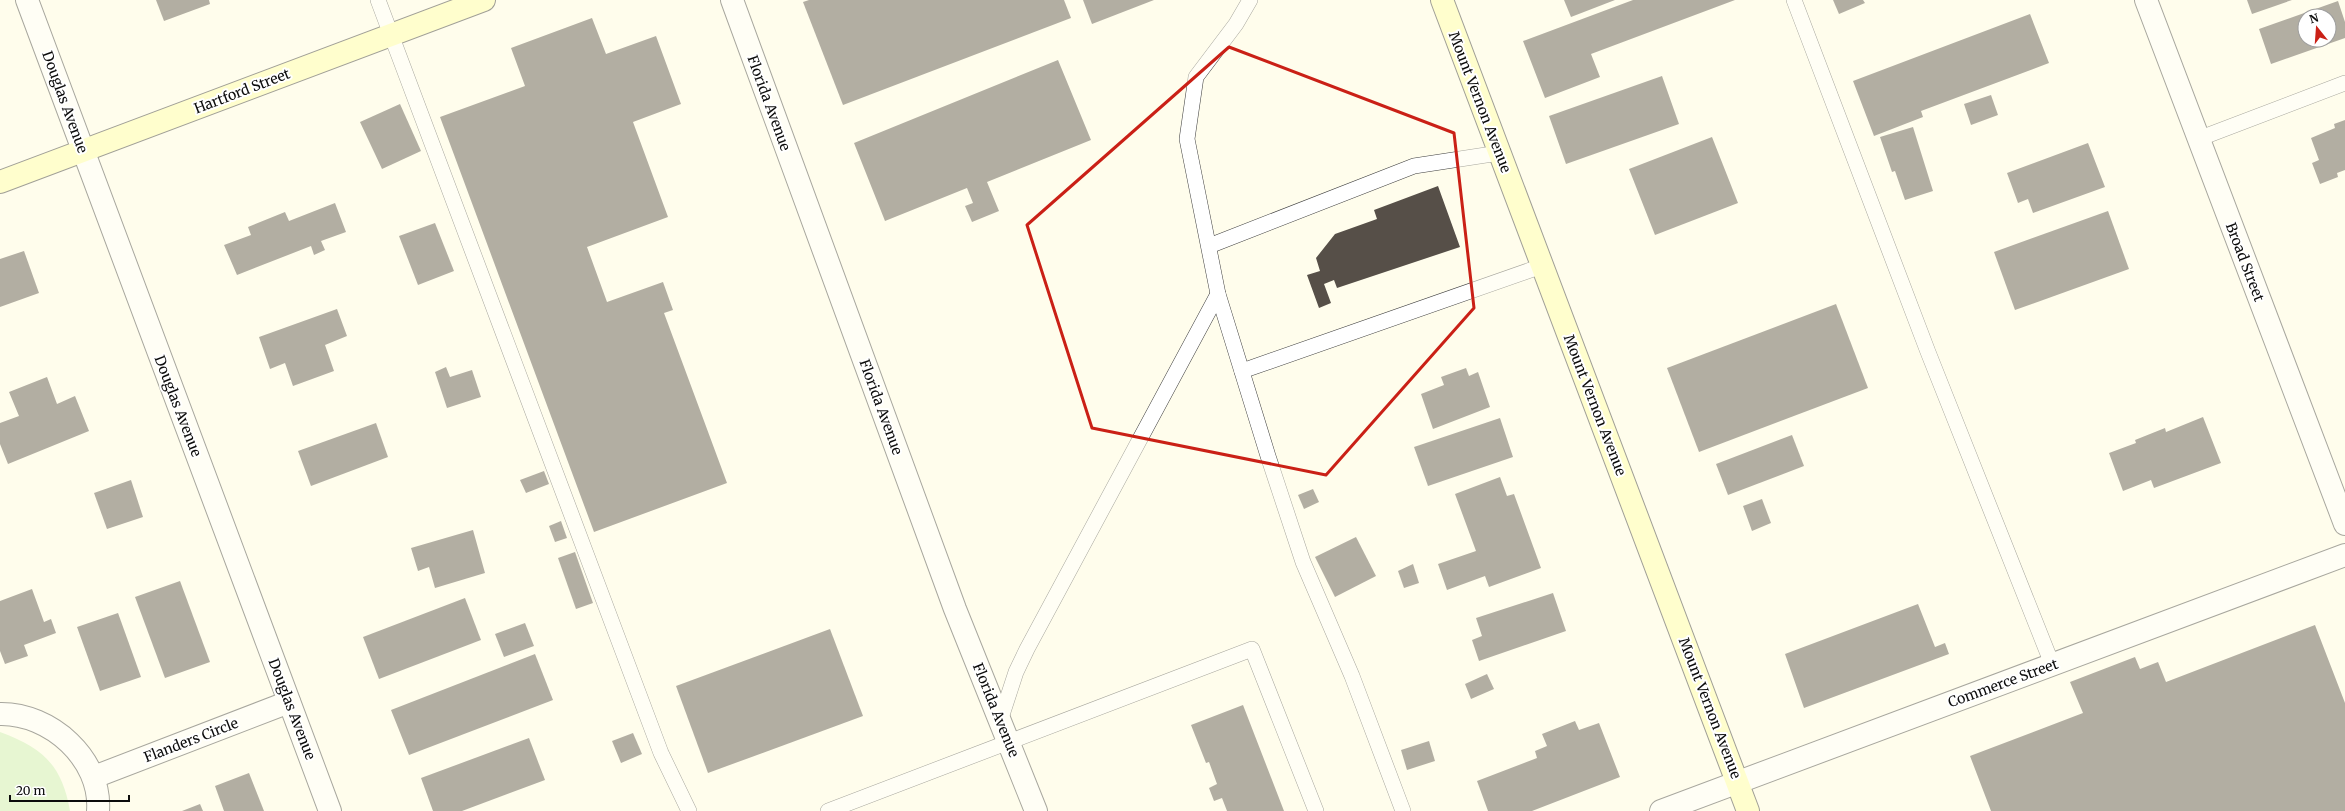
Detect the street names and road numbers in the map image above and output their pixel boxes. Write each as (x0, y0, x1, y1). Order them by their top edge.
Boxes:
street label: Mount Vernon Avenue (1445, 29, 1515, 175)
street label: Douglas Avenue (38, 49, 92, 155)
street label: Florida Avenue (743, 53, 795, 153)
street label: Hartford Street (191, 64, 293, 118)
street label: Broad Street (2222, 220, 2268, 304)
street label: Mount Vernon Avenue (1560, 332, 1630, 478)
street label: Douglas Avenue (150, 353, 206, 459)
street label: Florida Avenue (855, 357, 907, 457)
street label: Mount Vernon Avenue (1675, 635, 1745, 781)
street label: Commerce Street (1946, 655, 2061, 711)
street label: Douglas Avenue (264, 656, 320, 762)
street label: Florida Avenue (969, 660, 1023, 760)
street label: Flanders Circle (141, 714, 241, 766)

